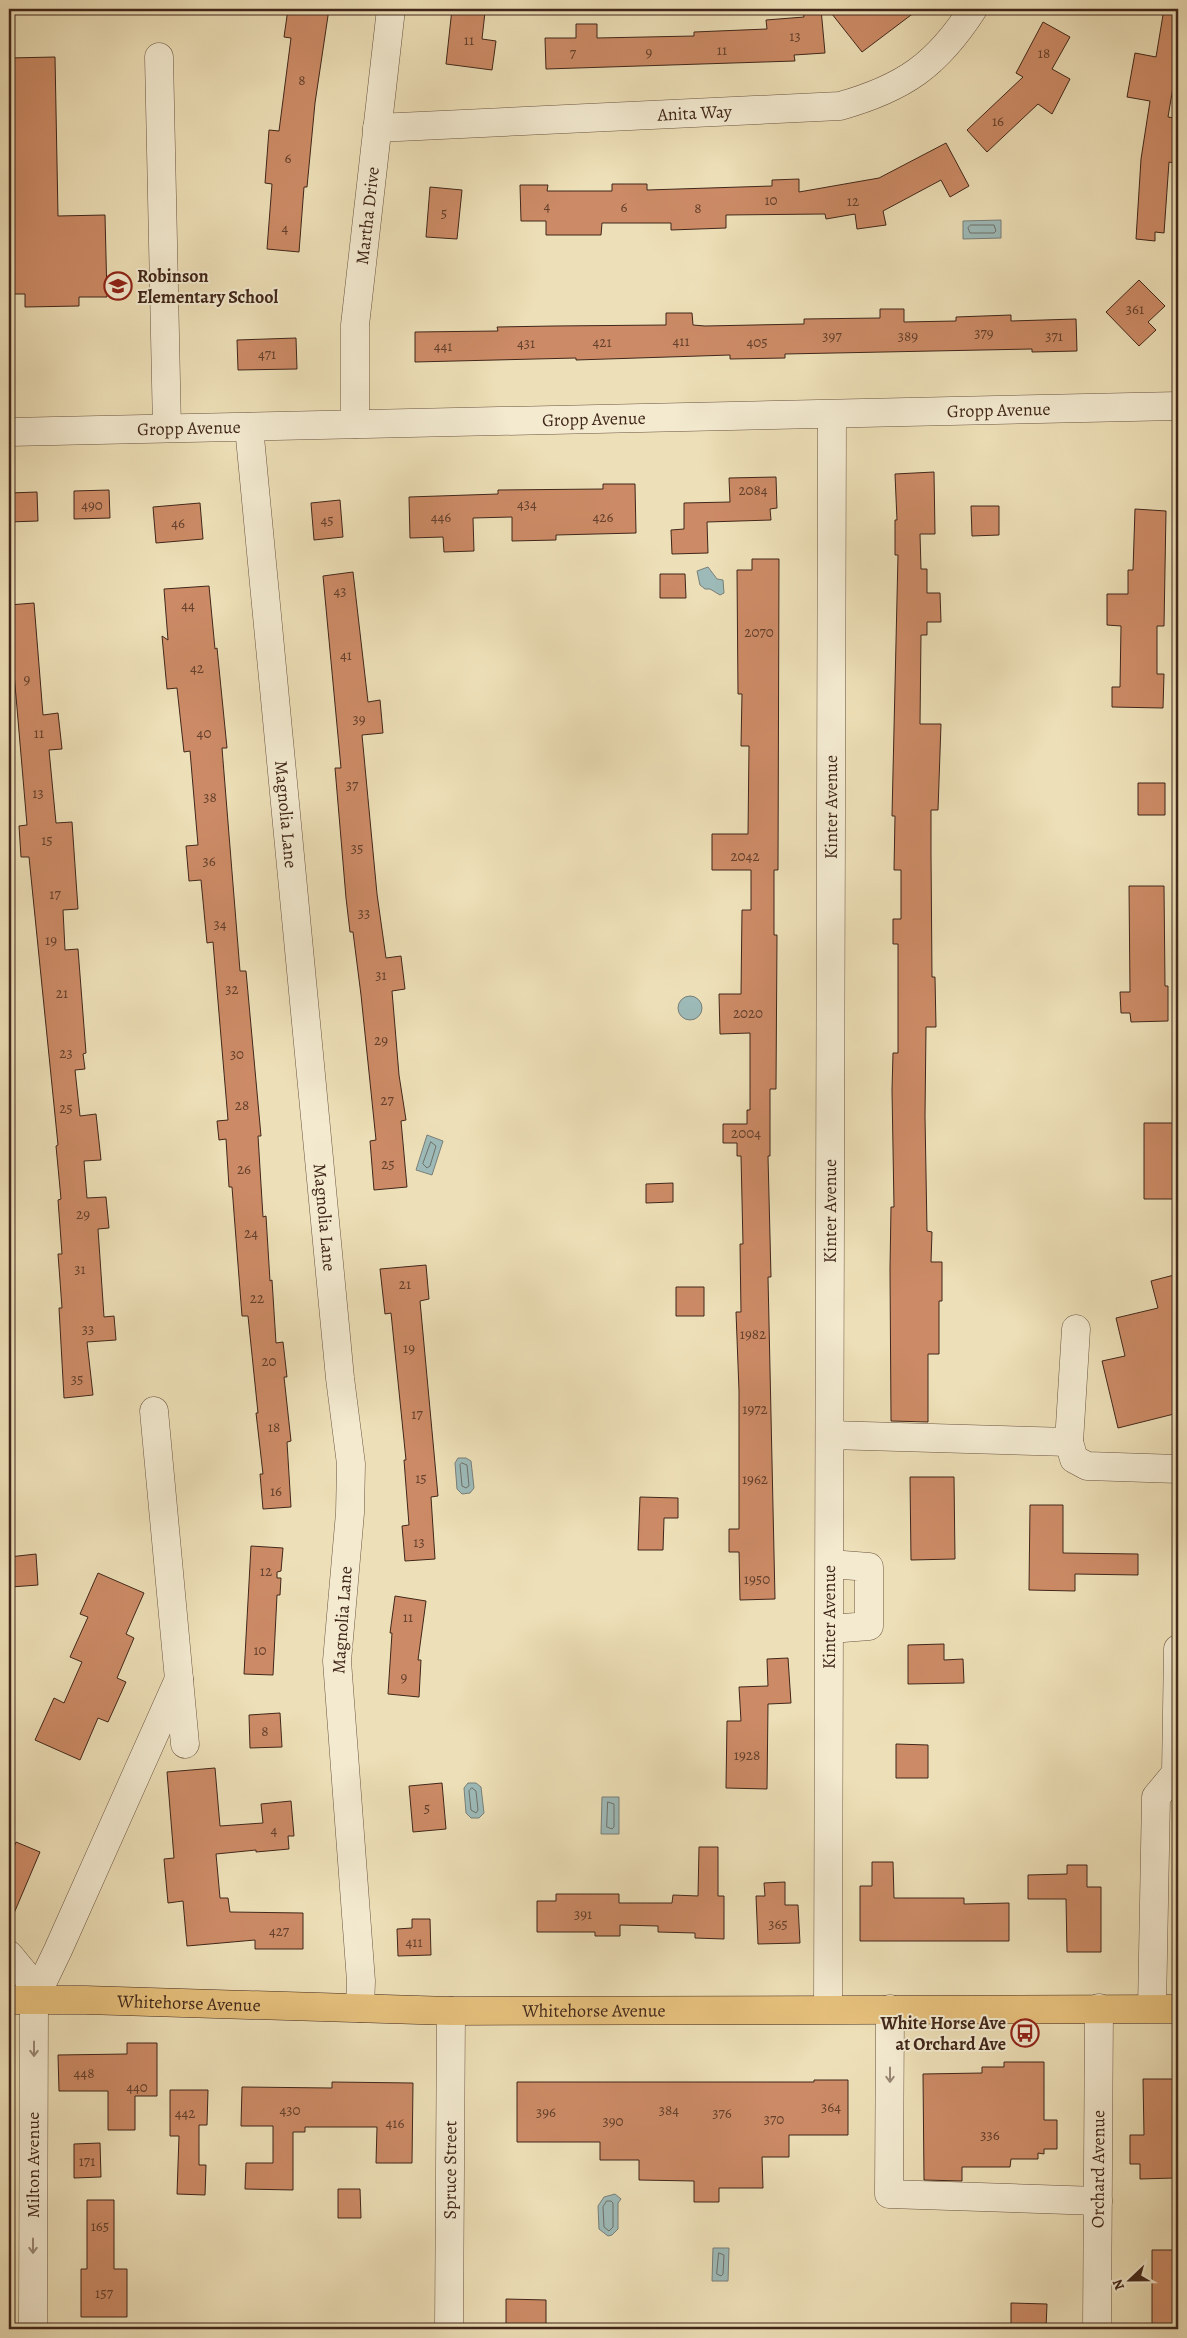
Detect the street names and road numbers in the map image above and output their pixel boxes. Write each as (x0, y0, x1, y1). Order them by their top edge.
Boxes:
street label: Anita Way (656, 99, 733, 127)
street label: Martha Drive (350, 165, 385, 266)
street label: Gropp Avenue (947, 397, 1051, 423)
street label: Gropp Avenue (542, 406, 646, 432)
street label: Gropp Avenue (137, 415, 241, 441)
street label: Kinter Avenue (819, 755, 843, 859)
street label: Magnolia Lane (269, 759, 303, 869)
street label: Kinter Avenue (818, 1159, 842, 1263)
street label: Magnolia Lane (308, 1162, 342, 1272)
street label: Magnolia Lane (326, 1565, 358, 1675)
street label: Kinter Avenue (817, 1565, 841, 1669)
street label: Whitehorse Avenue (116, 1989, 261, 2017)
street label: Whitehorse Avenue (521, 1998, 666, 2023)
street label: Orchard Avenue (1086, 2110, 1110, 2228)
street label: Milton Avenue (21, 2112, 45, 2218)
street label: Spruce Street (438, 2120, 462, 2220)

